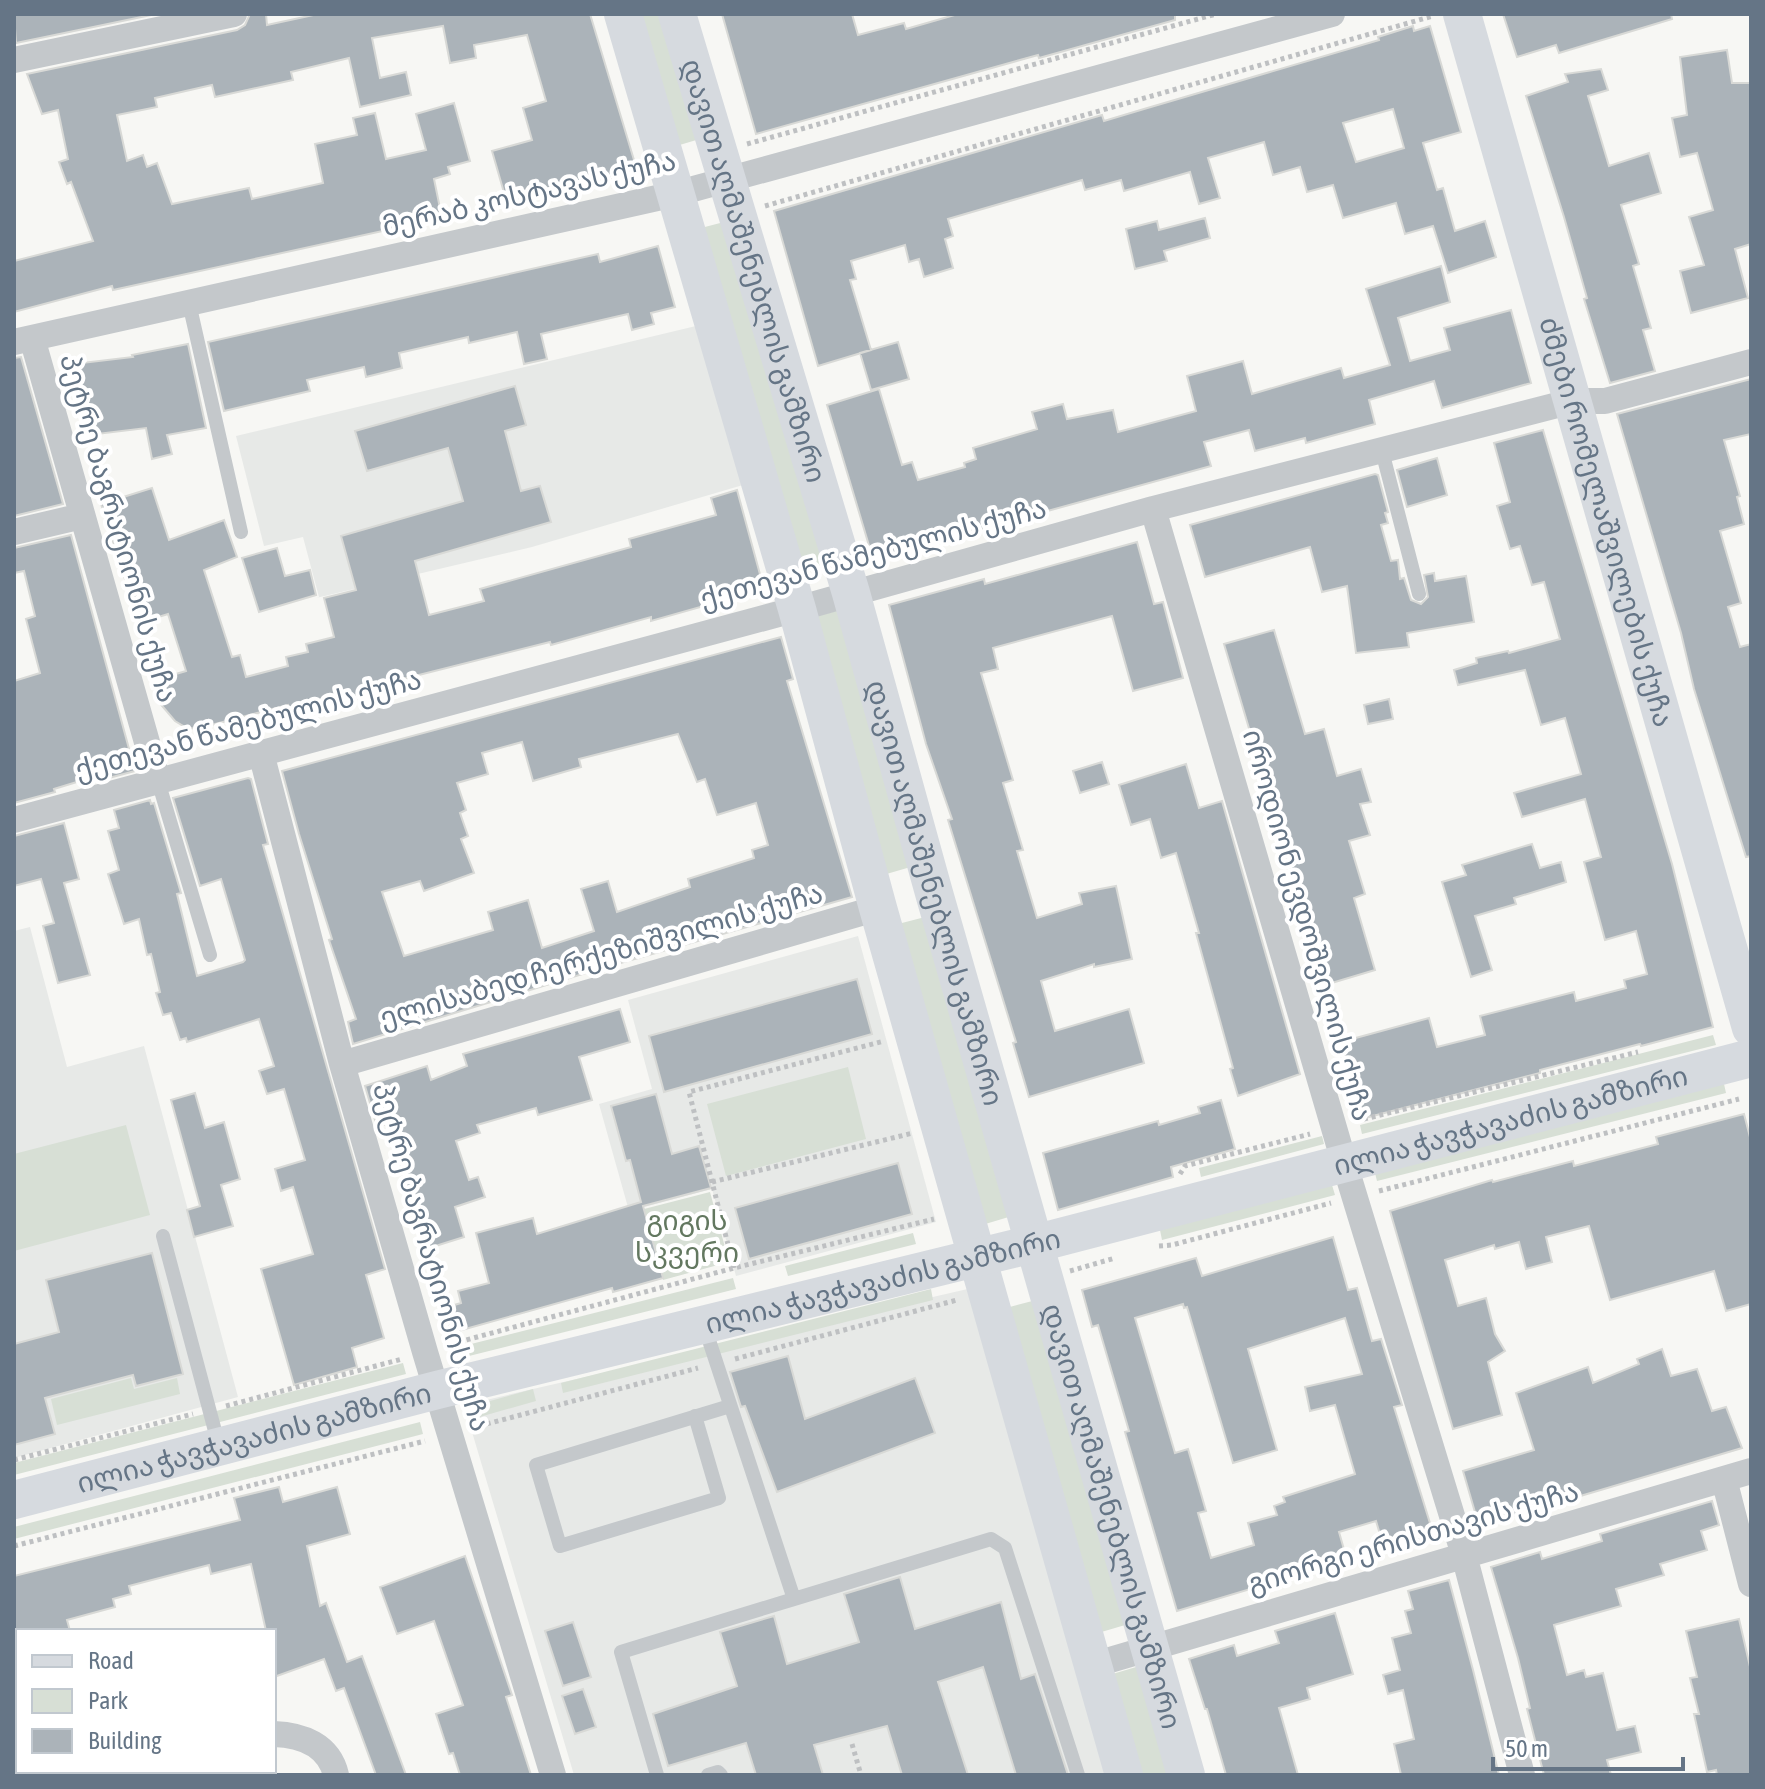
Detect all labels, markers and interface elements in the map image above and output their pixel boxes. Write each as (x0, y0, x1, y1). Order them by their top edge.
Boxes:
street label: დავით აღმაშენებლის გამზირი (674, 55, 833, 486)
street label: მერაბ კოსტავას ქუჩა (379, 144, 679, 243)
street label: ძმები რომელაშვილების ქუჩა (1533, 313, 1680, 730)
street label: პეტრე ბაგრატიონის ქუჩა (53, 350, 184, 706)
street label: ქეთევან წამებულის ქუჩა (696, 491, 1050, 616)
street label: ქეთევან წამებულის ქუჩა (71, 662, 425, 787)
street label: დავით აღმაშენებლის გამზირი (859, 676, 1010, 1109)
street label: იროდიონ ევდოშვილის ქუჩა (1236, 726, 1379, 1125)
street label: ელისაბედ ჩერქეზიშვილის ქუჩა (376, 876, 827, 1035)
street label: ილია ჭავჭავაძის გამზირი (1330, 1059, 1691, 1182)
street label: პეტრე ბაგრატიონის ქუჩა (366, 1079, 497, 1435)
park label: გიგის სკვერი (635, 1204, 739, 1269)
street label: ილია ჭავჭავაძის გამზირი (702, 1222, 1064, 1340)
street label: დავით აღმაშენებლის გამზირი (1035, 1300, 1188, 1733)
street label: ილია ჭავჭავაძის გამზირი (73, 1376, 435, 1499)
street label: გიორგი ერისთავის ქუჩა (1244, 1474, 1582, 1601)
legend (16, 1629, 276, 1773)
text: Road (88, 1647, 134, 1674)
text: Park (88, 1687, 129, 1714)
scale bar (1493, 1721, 1683, 1771)
text: Building (88, 1727, 162, 1754)
text: 50 m (1505, 1735, 1548, 1762)

